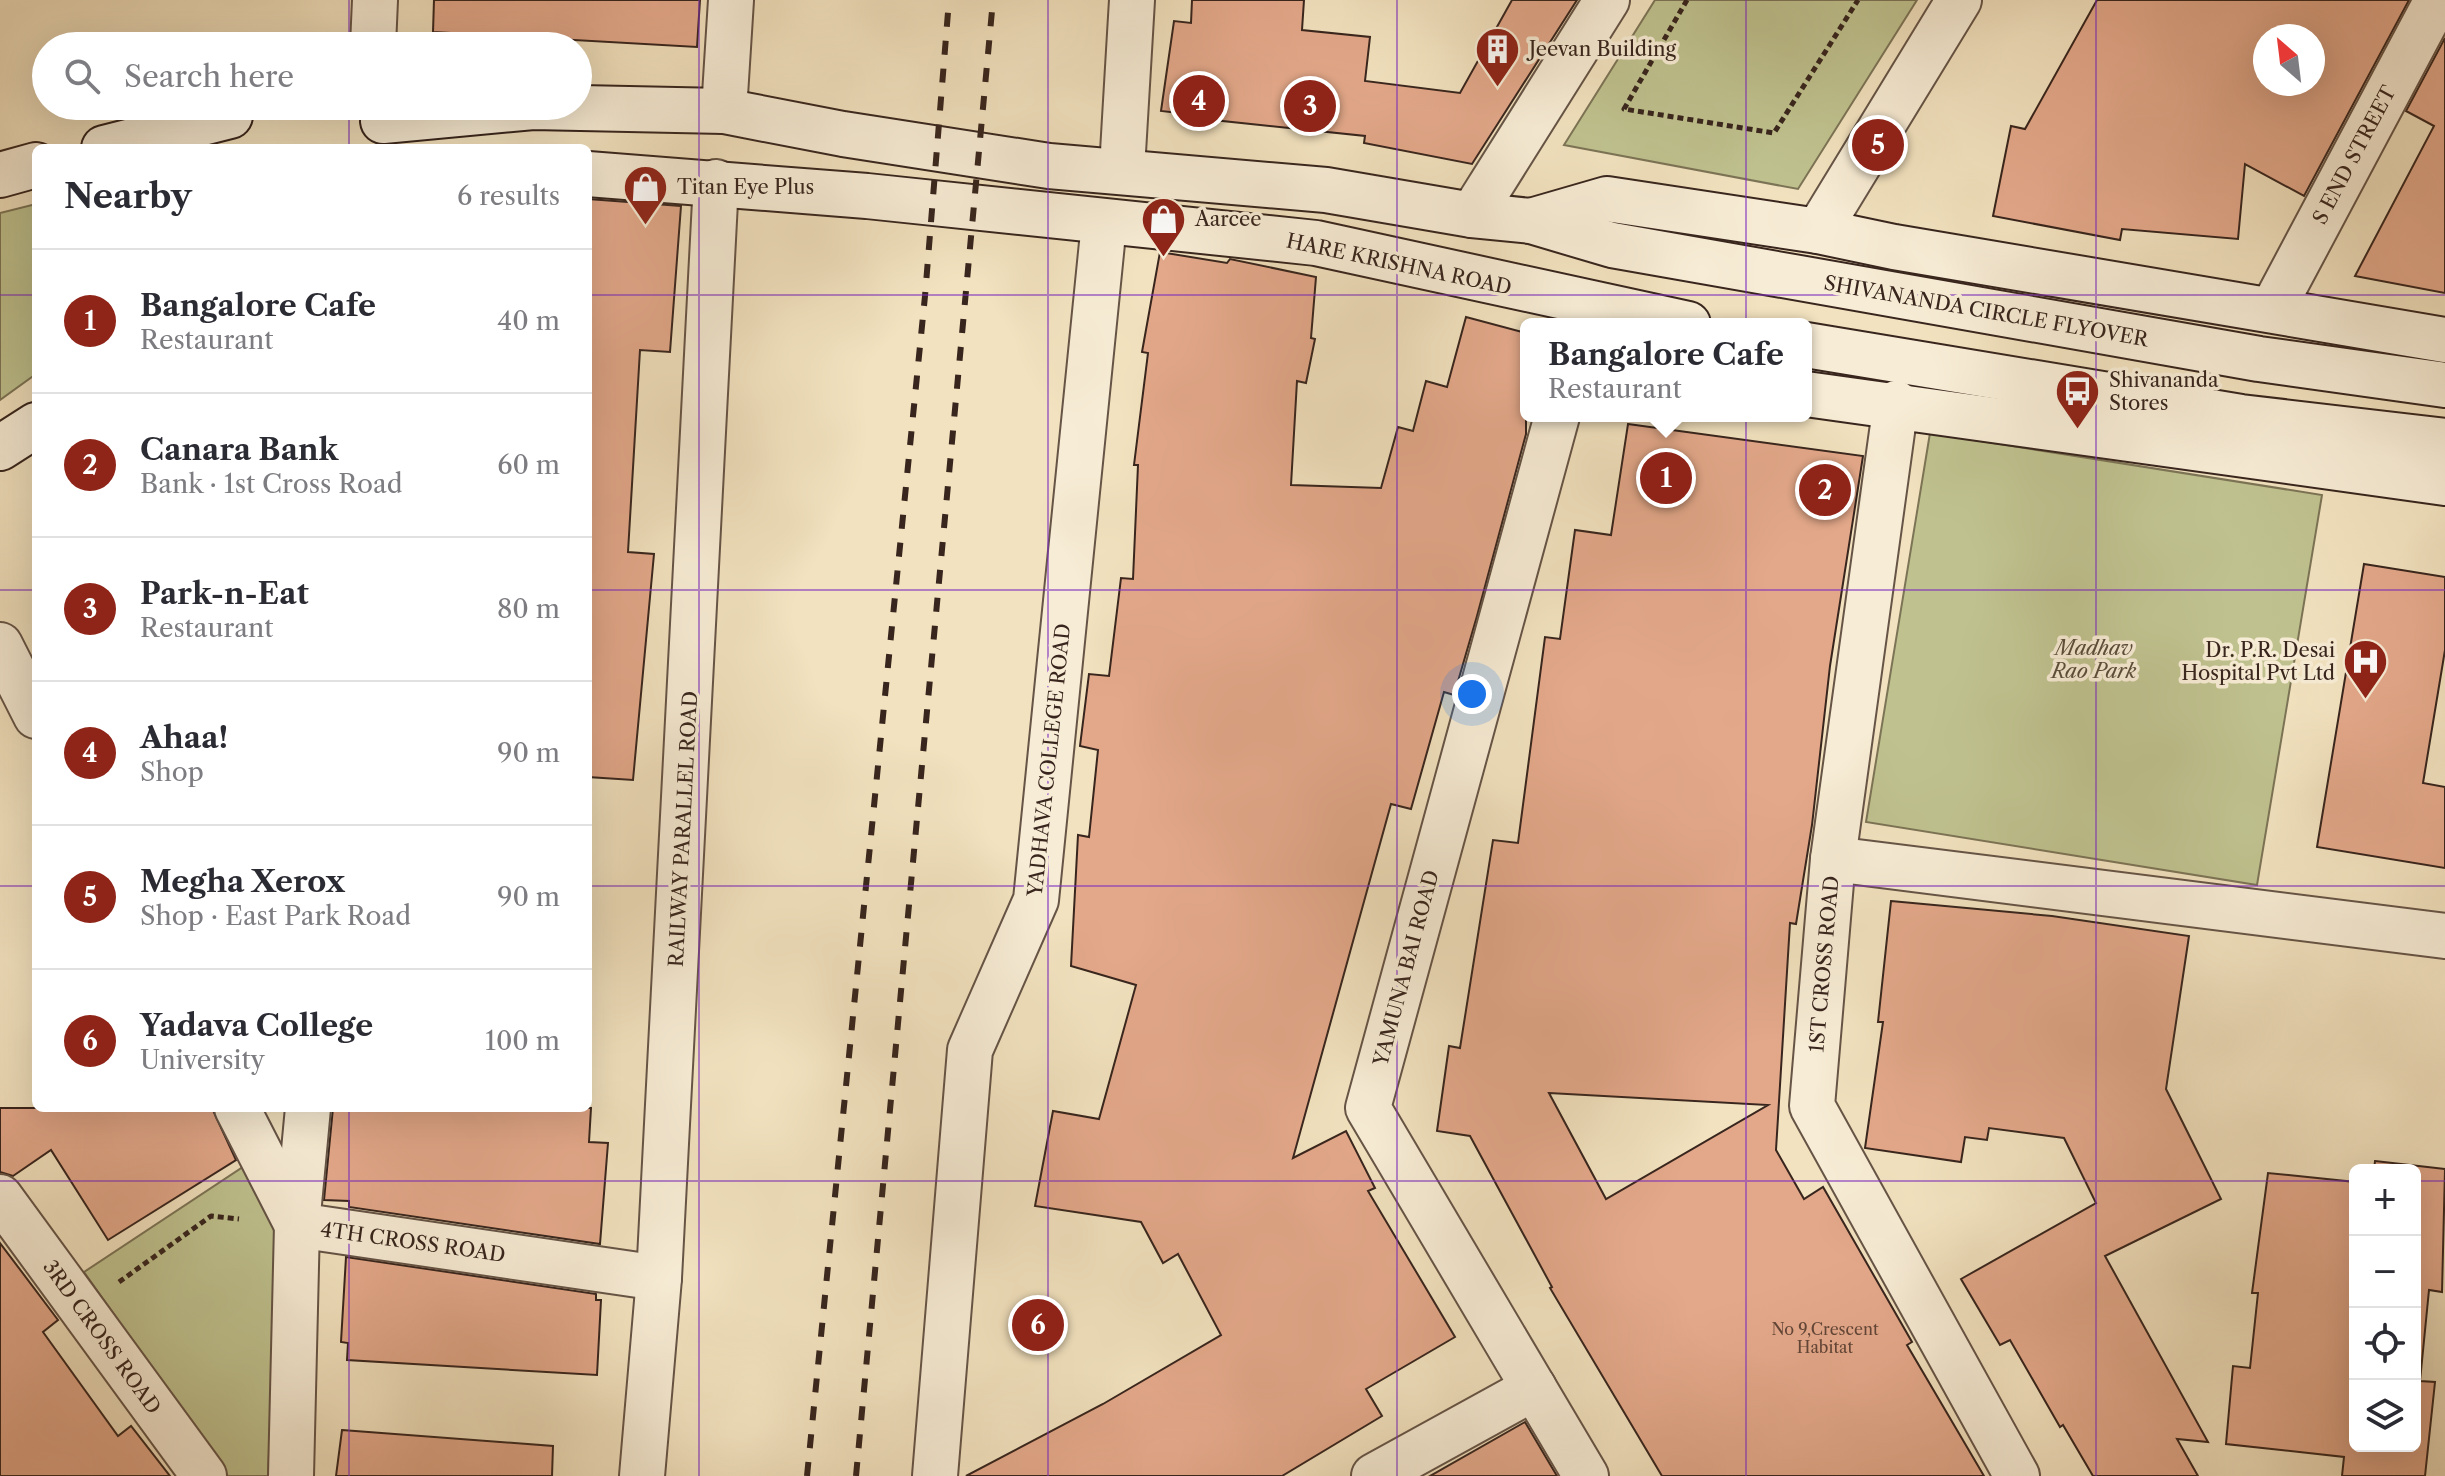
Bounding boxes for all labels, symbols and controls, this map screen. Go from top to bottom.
north arrow [2253,24,2325,96]
building icon: Jeevan Building [1474,25,1522,88]
search box [32,32,592,120]
place label: Jeevan Building [1526,37,1677,61]
icon: search [60,54,104,98]
text: Search here [124,58,294,95]
pin: 4 [1173,71,1225,131]
pin: 3 [1284,76,1336,136]
street label: S END STREET [2307,82,2401,228]
pin: 5 [1852,115,1904,175]
shop icon: Titan Eye Plus [622,163,670,226]
text: Nearby [64,175,192,217]
place label: Titan Eye Plus [677,175,814,199]
text: 6 results [457,180,560,212]
shop icon: Aarcee [1140,195,1188,258]
place label: Aarcee [1194,207,1261,231]
street label: HARE KRISHNA ROAD [1284,228,1514,300]
street label: SHIVANANDA CIRCLE FLYOVER [1822,271,2151,352]
text: Bangalore Cafe [140,287,376,324]
text: 1 [84,305,96,337]
text: 40 m [497,305,560,337]
popup [1520,318,1812,422]
text: Restaurant [140,324,274,356]
text: Bangalore Cafe [1548,336,1784,373]
bus stop icon: Shivananda Stores [2054,367,2102,430]
place label: Shivananda Stores [2109,368,2219,415]
text: Restaurant [1548,373,1682,405]
text: Canara Bank [140,431,338,468]
pin: 1 [1640,448,1692,508]
text: 2 [82,449,98,481]
text: 60 m [497,449,560,481]
pin: 2 [1799,460,1851,520]
text: Bank · 1st Cross Road [140,468,403,500]
text: Park-n-Eat [140,575,309,612]
text: 3 [83,593,97,625]
text: 80 m [497,593,560,625]
text: Restaurant [140,612,274,644]
street label: YADHAVA COLLEGE ROAD [1023,622,1075,899]
park label: Madhav Rao Park [2050,636,2137,683]
hospital icon: Dr. P.R. Desai Hospital Pvt Ltd [2342,637,2390,700]
place label: Dr. P.R. Desai Hospital Pvt Ltd [2181,638,2335,685]
your location [1452,674,1492,714]
street label: RAILWAY PARALLEL ROAD [664,690,702,968]
text: Ahaa! [140,719,228,756]
text: 4 [82,737,98,769]
text: 90 m [497,737,560,769]
text: Shop [140,756,204,788]
text: Megha Xerox [140,863,345,900]
street label: YAMUNA BAI ROAD [1368,868,1444,1069]
street label: 1ST CROSS ROAD [1804,875,1844,1053]
text: 5 [83,881,97,913]
text: 90 m [497,881,560,913]
text: Shop · East Park Road [140,900,411,932]
text: Yadava College [140,1007,373,1044]
text: 6 [82,1025,98,1057]
text: 100 m [485,1025,560,1057]
text: University [140,1044,265,1076]
map controls [2349,1164,2421,1452]
button: + [2349,1164,2421,1236]
street label: 4TH CROSS ROAD [319,1217,507,1267]
button: − [2349,1236,2421,1308]
street label: 3RD CROSS ROAD [38,1255,166,1419]
pin: 6 [1012,1295,1064,1355]
button: locate [2349,1308,2421,1380]
house number: No 9,Crescent Habitat [1771,1319,1879,1357]
button: layers [2349,1380,2421,1452]

